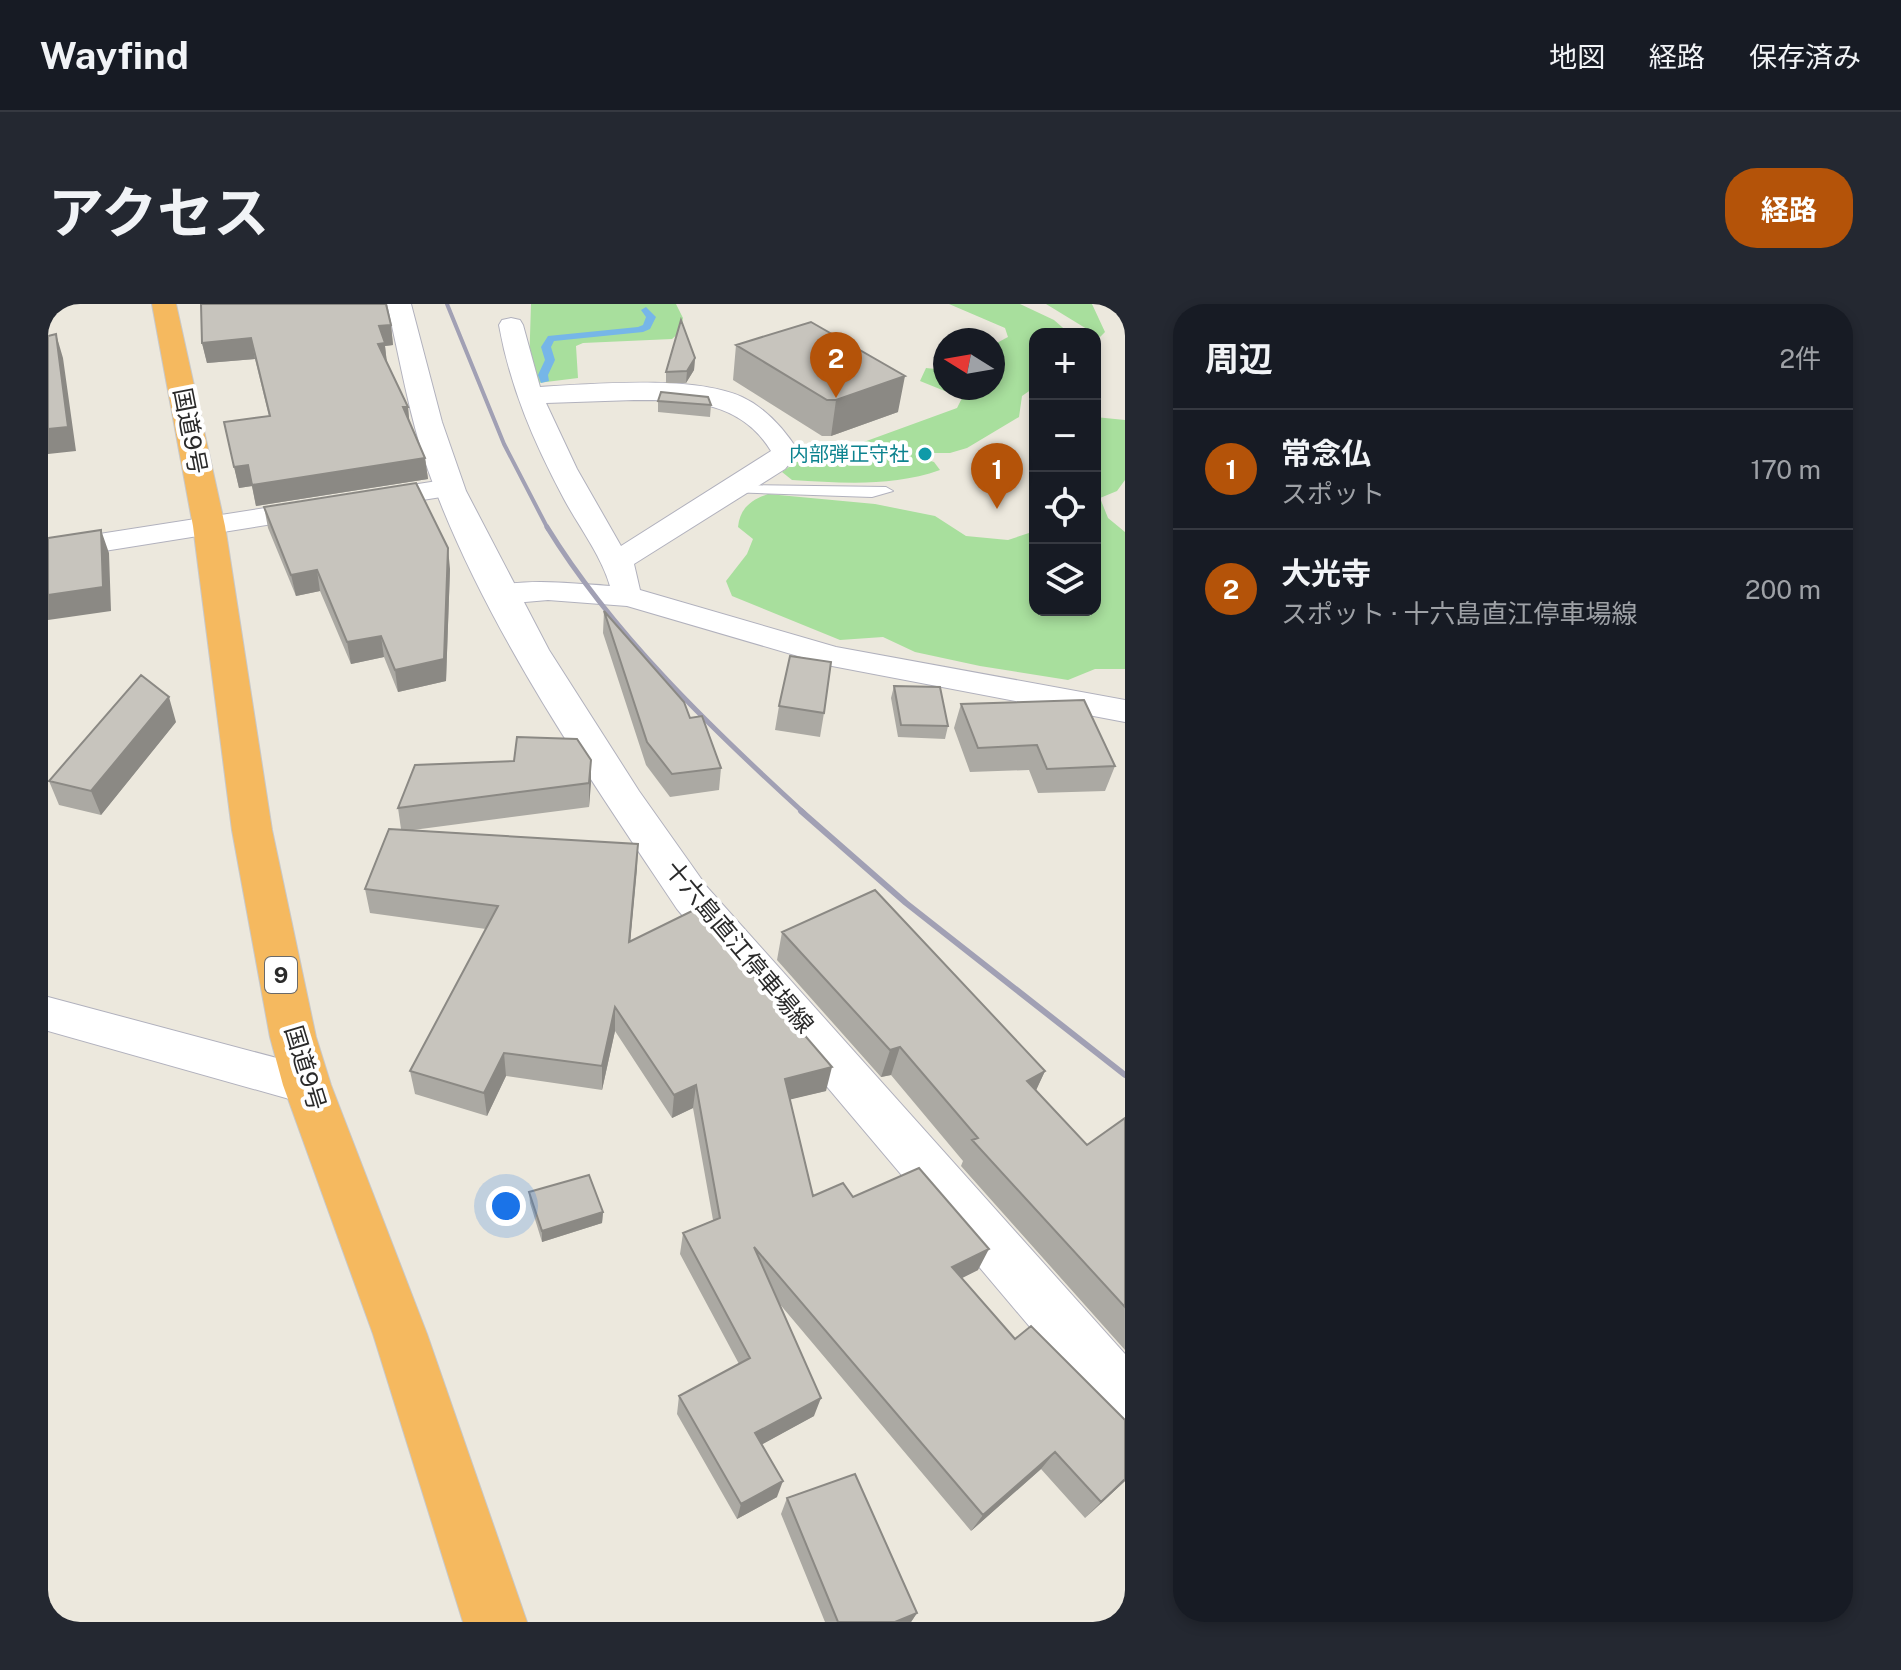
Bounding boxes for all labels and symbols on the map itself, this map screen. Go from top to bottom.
north arrow [933,328,1005,400]
pin: 2 [810,332,862,398]
street label: 国道9号 [169,385,213,476]
place label: 内部弾正守社 [789,442,909,466]
pin: 1 [971,443,1023,509]
marker: 内部弾正守社 [916,445,934,463]
street label: 十六島直江停車場線 [660,855,820,1038]
road number: 9 [265,957,297,993]
street label: 国道9号 [280,1022,332,1113]
your location [486,1186,526,1226]

